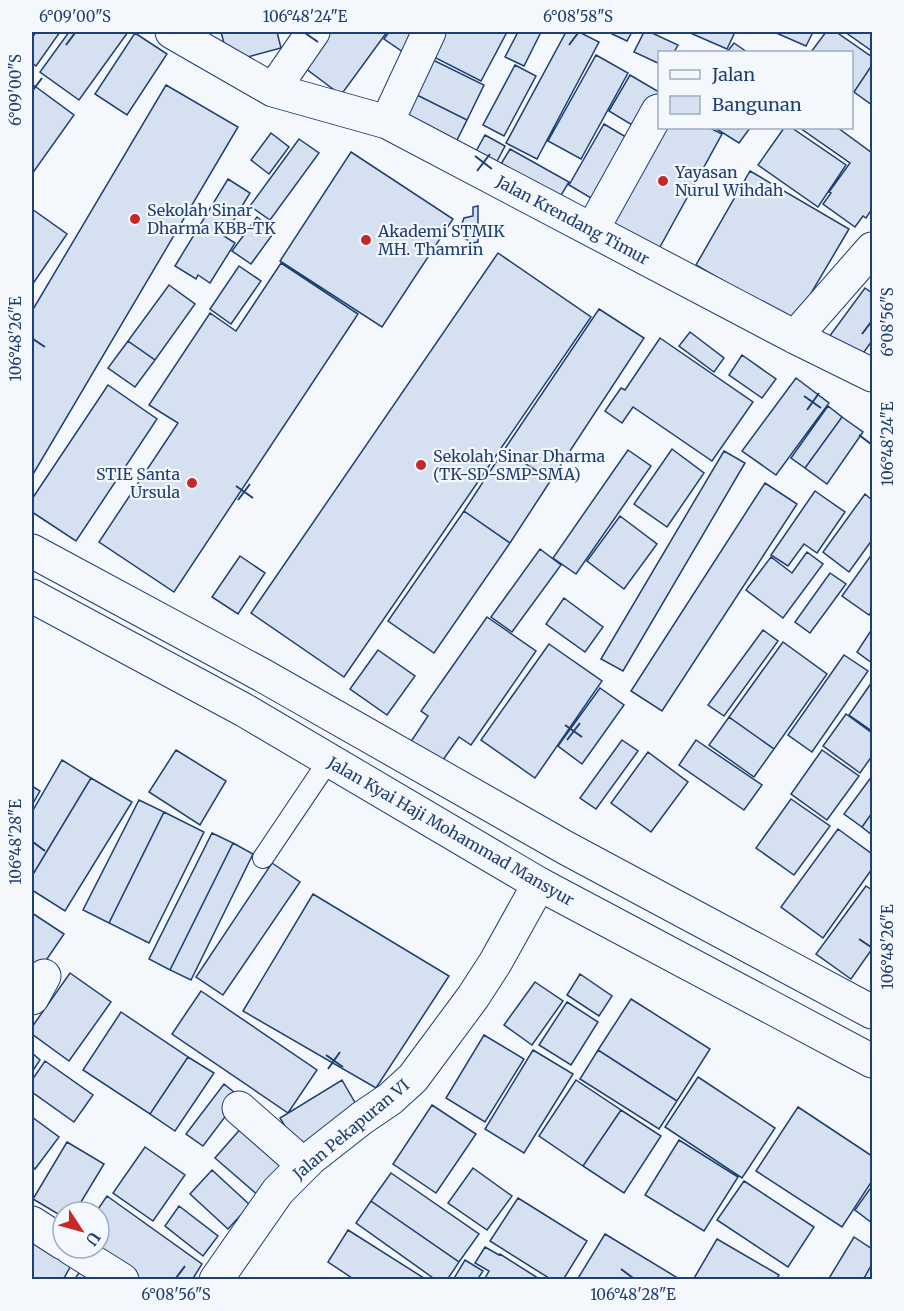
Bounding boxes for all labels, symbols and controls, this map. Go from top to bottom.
text: 6°09'00"S [39,7,111,26]
text: 106°48'24"E [263,7,348,26]
text: 6°08'58"S [543,7,613,26]
legend [658,51,853,129]
text: 6°09'00"S [6,54,25,126]
text: Jalan [711,63,755,86]
text: Bangunan [712,93,802,116]
place label: Yayasan Nurul Wihdah [674,162,784,200]
street label: Jalan Krendang Timur [492,171,653,269]
marker: Yayasan Nurul Wihdah [656,174,670,188]
place label: Sekolah Sinar Dharma KBB-TK [147,200,276,238]
marker: Sekolah Sinar Dharma KBB-TK [128,212,142,226]
place label: Akademi STMIK MH. Thamrin [377,221,505,259]
marker: Akademi STMIK MH. Thamrin [359,233,373,247]
text: 6°08'56"S [878,287,897,357]
text: 106°48'26"E [6,296,25,381]
text: 106°48'24"E [878,401,897,486]
place label: Sekolah Sinar Dharma (TK-SD-SMP-SMA) [433,446,606,484]
marker: Sekolah Sinar Dharma (TK-SD-SMP-SMA) [414,458,428,472]
place label: STIE Santa Ursula [96,464,180,502]
marker: STIE Santa Ursula [185,476,199,490]
street label: Jalan Kyai Haji Mohammad Mansyur [323,752,578,910]
text: 106°48'28"E [6,799,25,885]
text: 106°48'26"E [878,904,897,989]
street label: Jalan Pekapuran VI [288,1075,413,1184]
north arrow [51,1200,111,1260]
text: U [81,1228,105,1250]
text: 6°08'56"S [141,1285,211,1304]
text: 106°48'28"E [590,1285,676,1304]

